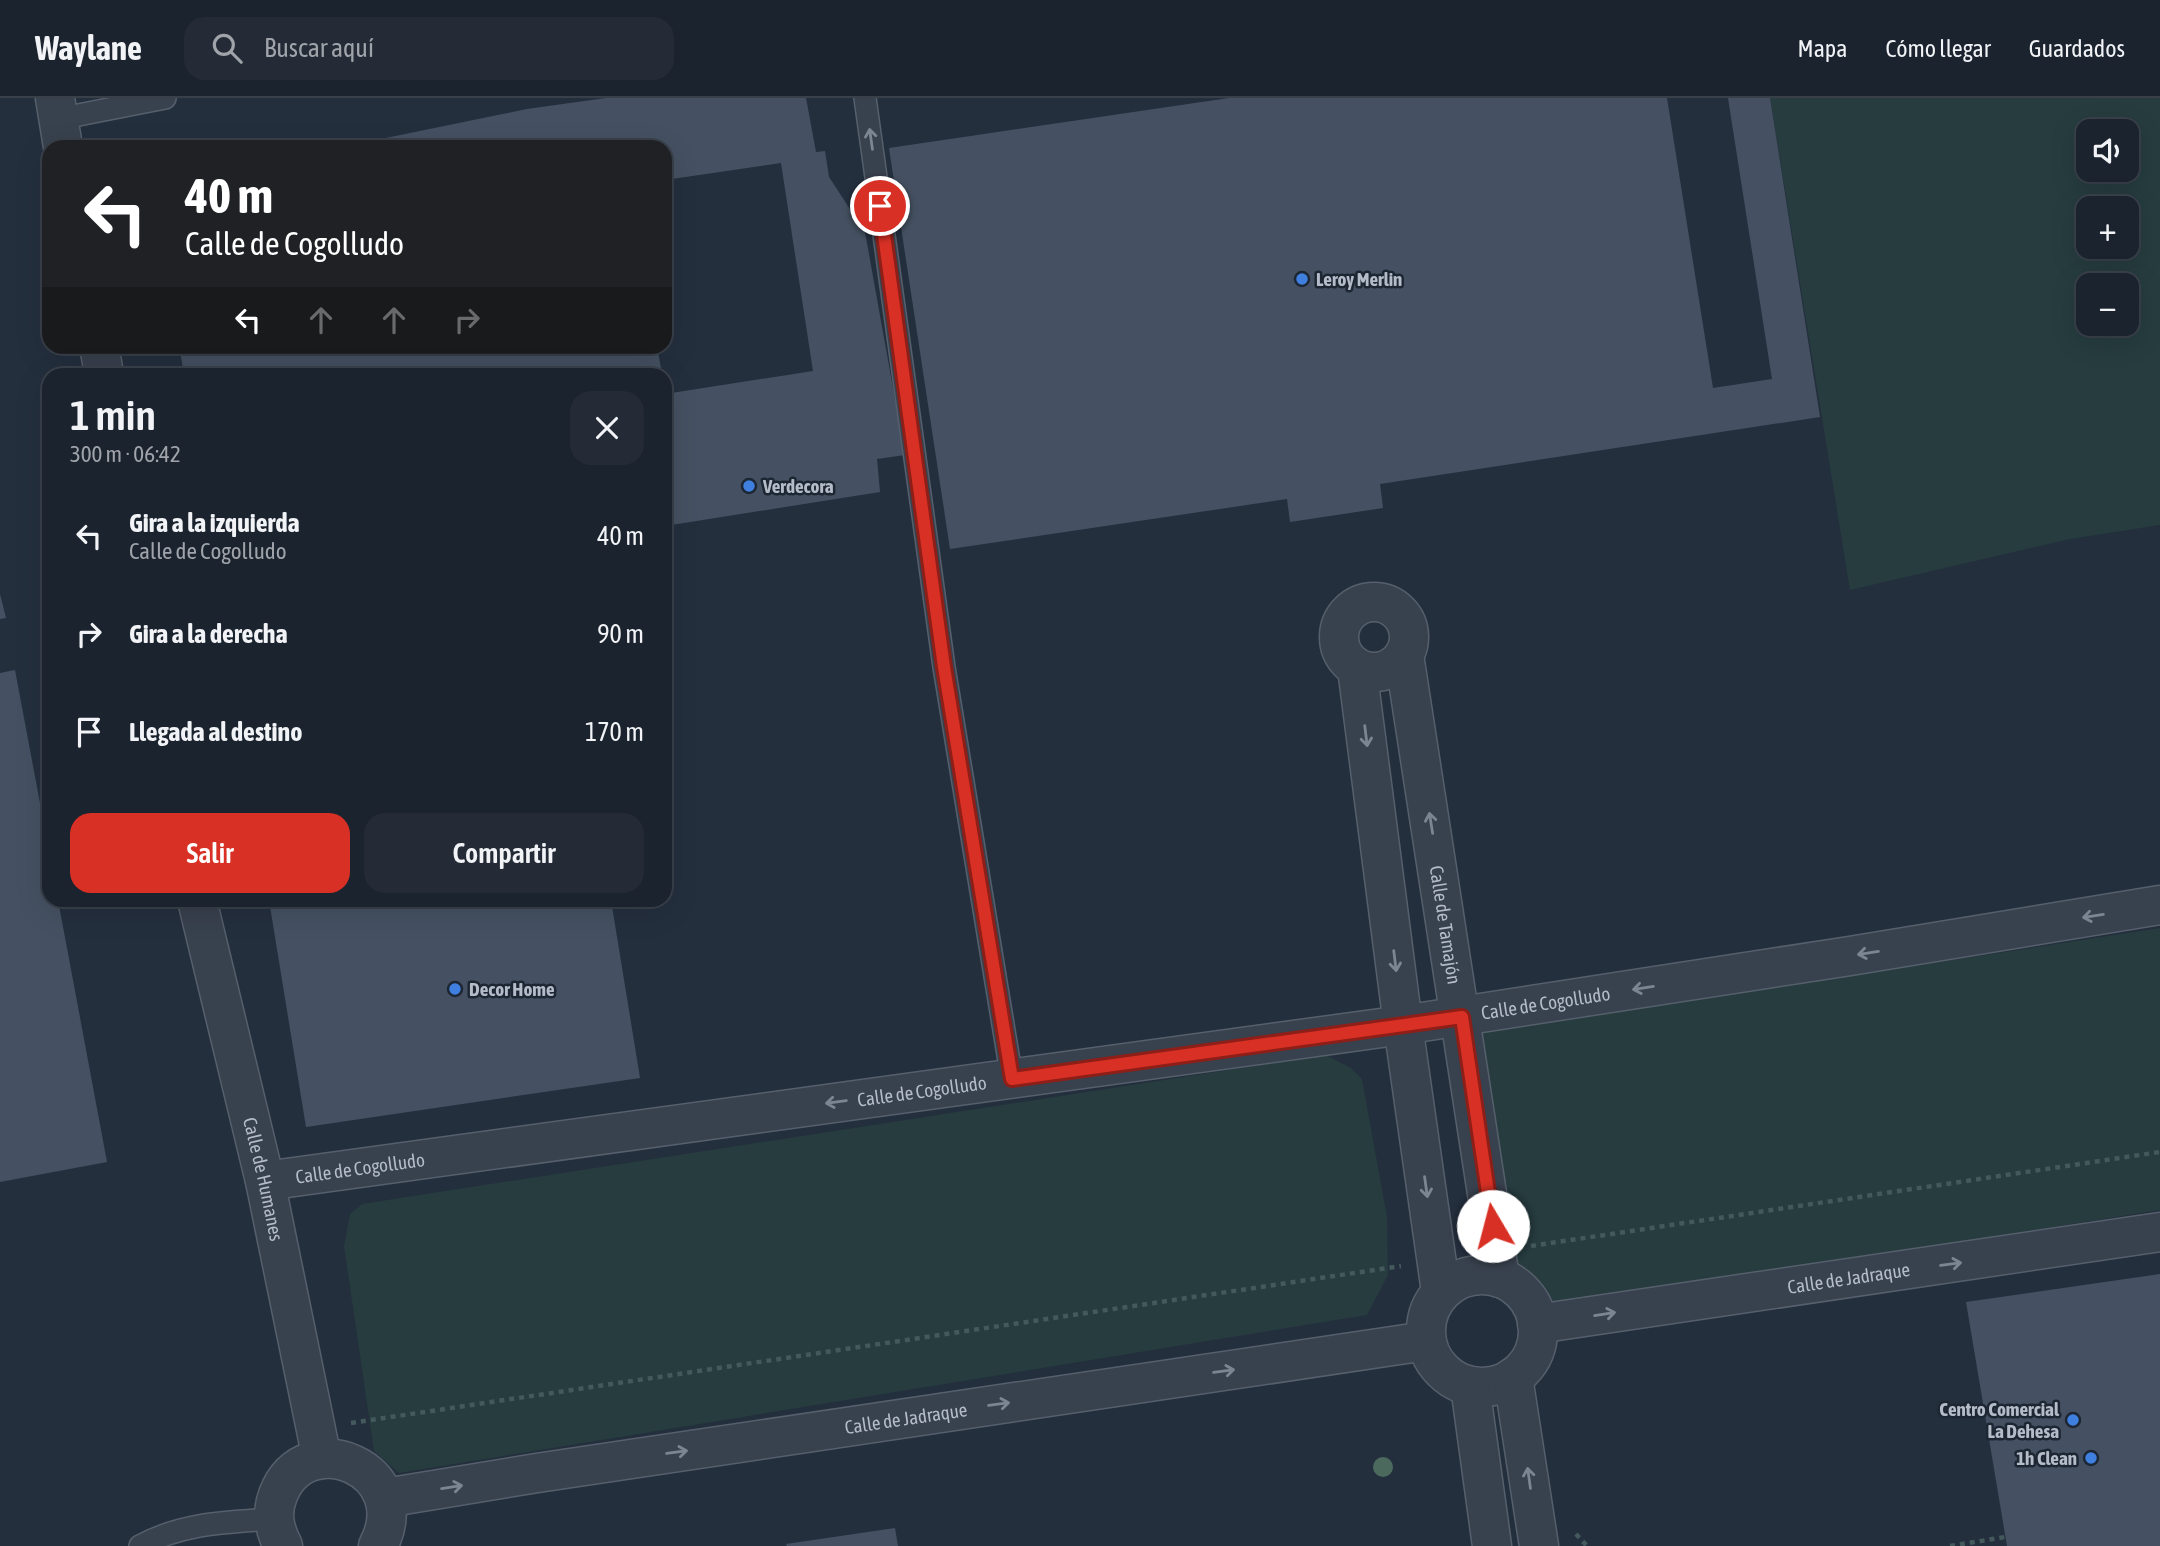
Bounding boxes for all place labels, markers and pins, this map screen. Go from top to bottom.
pin [850,176,910,236]
place label: Leroy Merlin [1316,268,1402,290]
marker: Leroy Merlin [1294,271,1310,287]
place label: Verdecora [762,475,834,497]
marker: Verdecora [741,478,757,494]
place label: Decor Home [469,978,555,1000]
marker: Decor Home [447,981,463,997]
place label: Centro Comercial La Dehesa [1939,1398,2060,1442]
marker: Centro Comercial La Dehesa [2065,1412,2081,1428]
place label: 1h Clean [2016,1447,2077,1469]
marker: 1h Clean [2083,1450,2099,1466]

